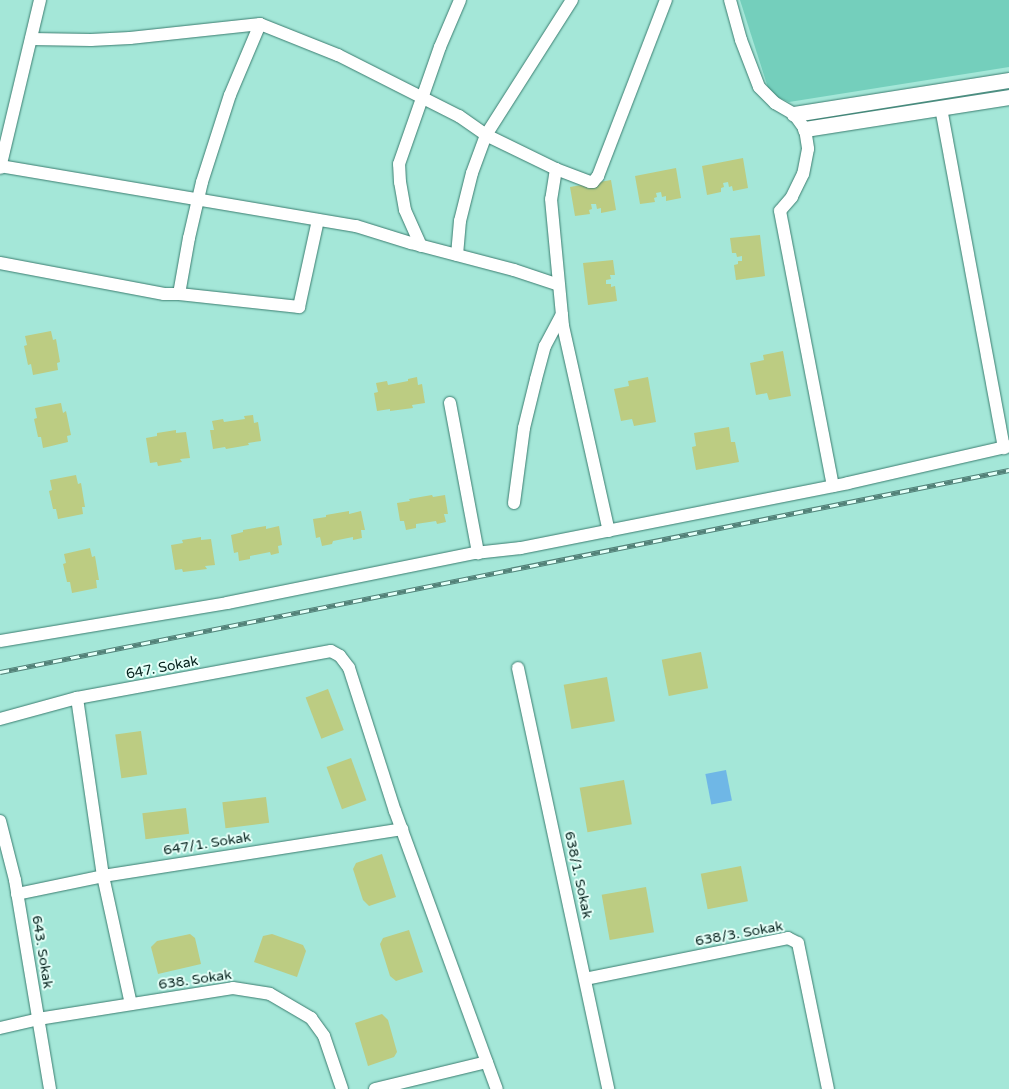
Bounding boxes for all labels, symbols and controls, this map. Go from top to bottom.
street label: 647. Sokak [125,653,199,683]
street label: 647/1. Sokak [162,829,252,859]
street label: 638/1. Sokak [561,830,595,920]
street label: 643. Sokak [28,914,56,990]
street label: 638/3. Sokak [694,918,784,950]
street label: 638. Sokak [157,967,233,993]

